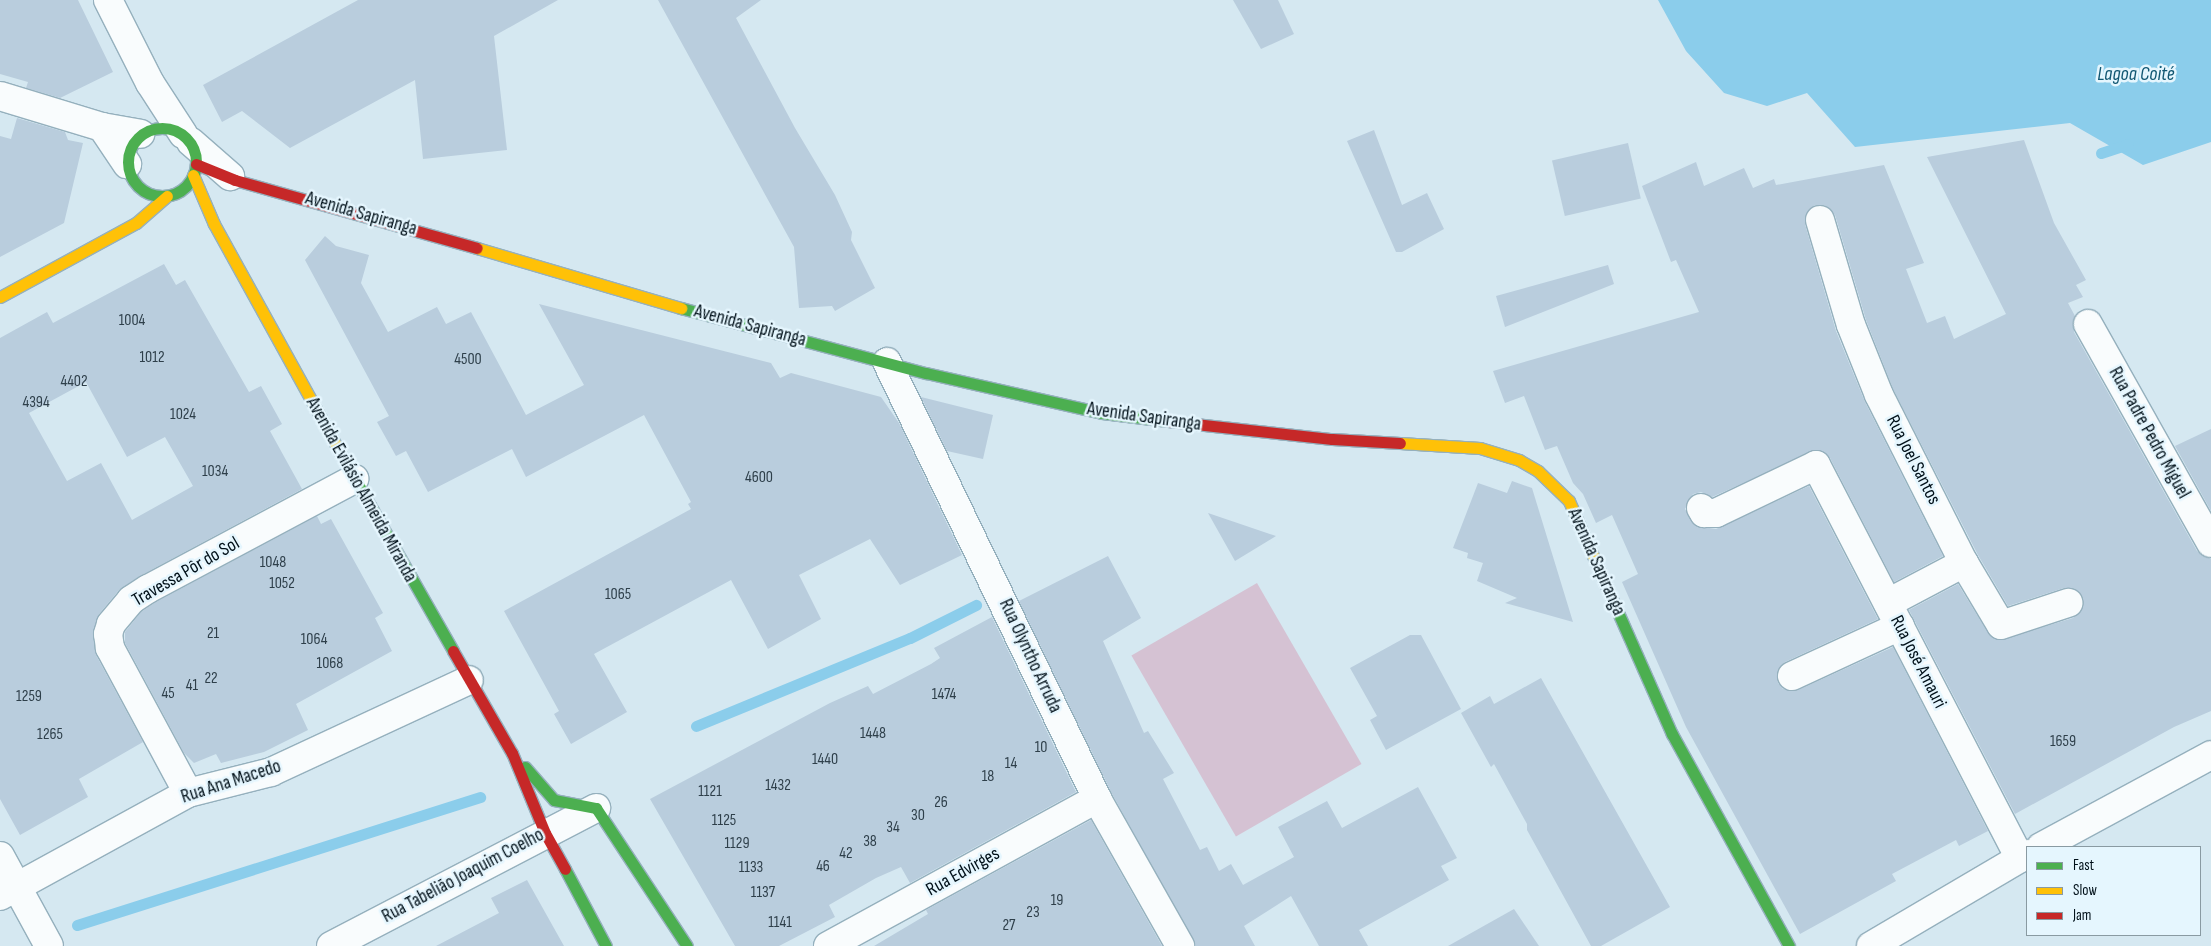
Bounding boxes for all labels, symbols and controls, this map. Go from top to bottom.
water label: Lagoa Coité [2097,62,2175,86]
street label: Avenida Sapiranga [303,187,419,241]
street label: Avenida Sapiranga [692,300,808,352]
house number: 1004 [119,311,145,331]
house number: 1012 [139,348,165,368]
house number: 4500 [454,350,482,370]
street label: Rua Padre Pedro Miguel [2103,363,2195,503]
house number: 4402 [60,372,88,392]
house number: 4394 [22,393,50,413]
street label: Avenida Evilásio Almeida Miranda [301,394,421,586]
street label: Avenida Sapiranga [1086,398,1202,436]
house number: 1024 [170,405,196,425]
street label: Rua Joel Santos [1881,412,1945,508]
house number: 1034 [202,462,228,482]
house number: 4600 [745,468,773,488]
street label: Avenida Sapiranga [1562,505,1630,619]
street label: Travessa Pôr do Sol [128,532,244,612]
house number: 1048 [260,553,286,573]
house number: 1052 [269,574,295,594]
house number: 1065 [605,585,631,605]
street label: Rua Olyntho Arruda [994,595,1066,717]
street label: Rua José Amauri [1885,612,1951,712]
house number: 21 [207,624,219,644]
house number: 1064 [301,630,327,650]
house number: 1068 [317,654,343,674]
house number: 22 [204,669,218,689]
house number: 41 [186,676,198,696]
house number: 45 [161,684,175,704]
house number: 1474 [932,685,956,705]
house number: 1259 [16,687,42,707]
house number: 1448 [860,724,886,744]
house number: 1265 [37,725,63,745]
house number: 1659 [2050,732,2076,752]
house number: 10 [1035,738,1047,758]
house number: 1440 [812,750,838,770]
house number: 14 [1005,754,1017,774]
street label: Rua Ana Macedo [178,755,284,809]
house number: 18 [982,767,994,787]
house number: 1432 [765,776,791,796]
house number: 1121 [698,782,722,802]
house number: 26 [934,793,948,813]
house number: 30 [911,806,925,826]
house number: 1125 [712,811,736,831]
house number: 34 [886,818,900,838]
street label: Rua Tabelião Joaquim Coelho [378,824,548,928]
house number: 38 [863,832,877,852]
house number: 1129 [724,834,750,854]
street label: Rua Edvirges [922,843,1004,901]
house number: 42 [839,844,853,864]
legend [2026,846,2201,936]
text: Fast [2073,856,2094,875]
house number: 46 [816,857,830,877]
house number: 1133 [739,858,763,878]
text: Slow [2073,881,2097,900]
house number: 1137 [751,883,775,903]
house number: 19 [1051,891,1063,911]
house number: 23 [1026,903,1040,923]
text: Jam [2073,906,2091,925]
house number: 1141 [768,913,792,933]
house number: 27 [1002,916,1016,936]

